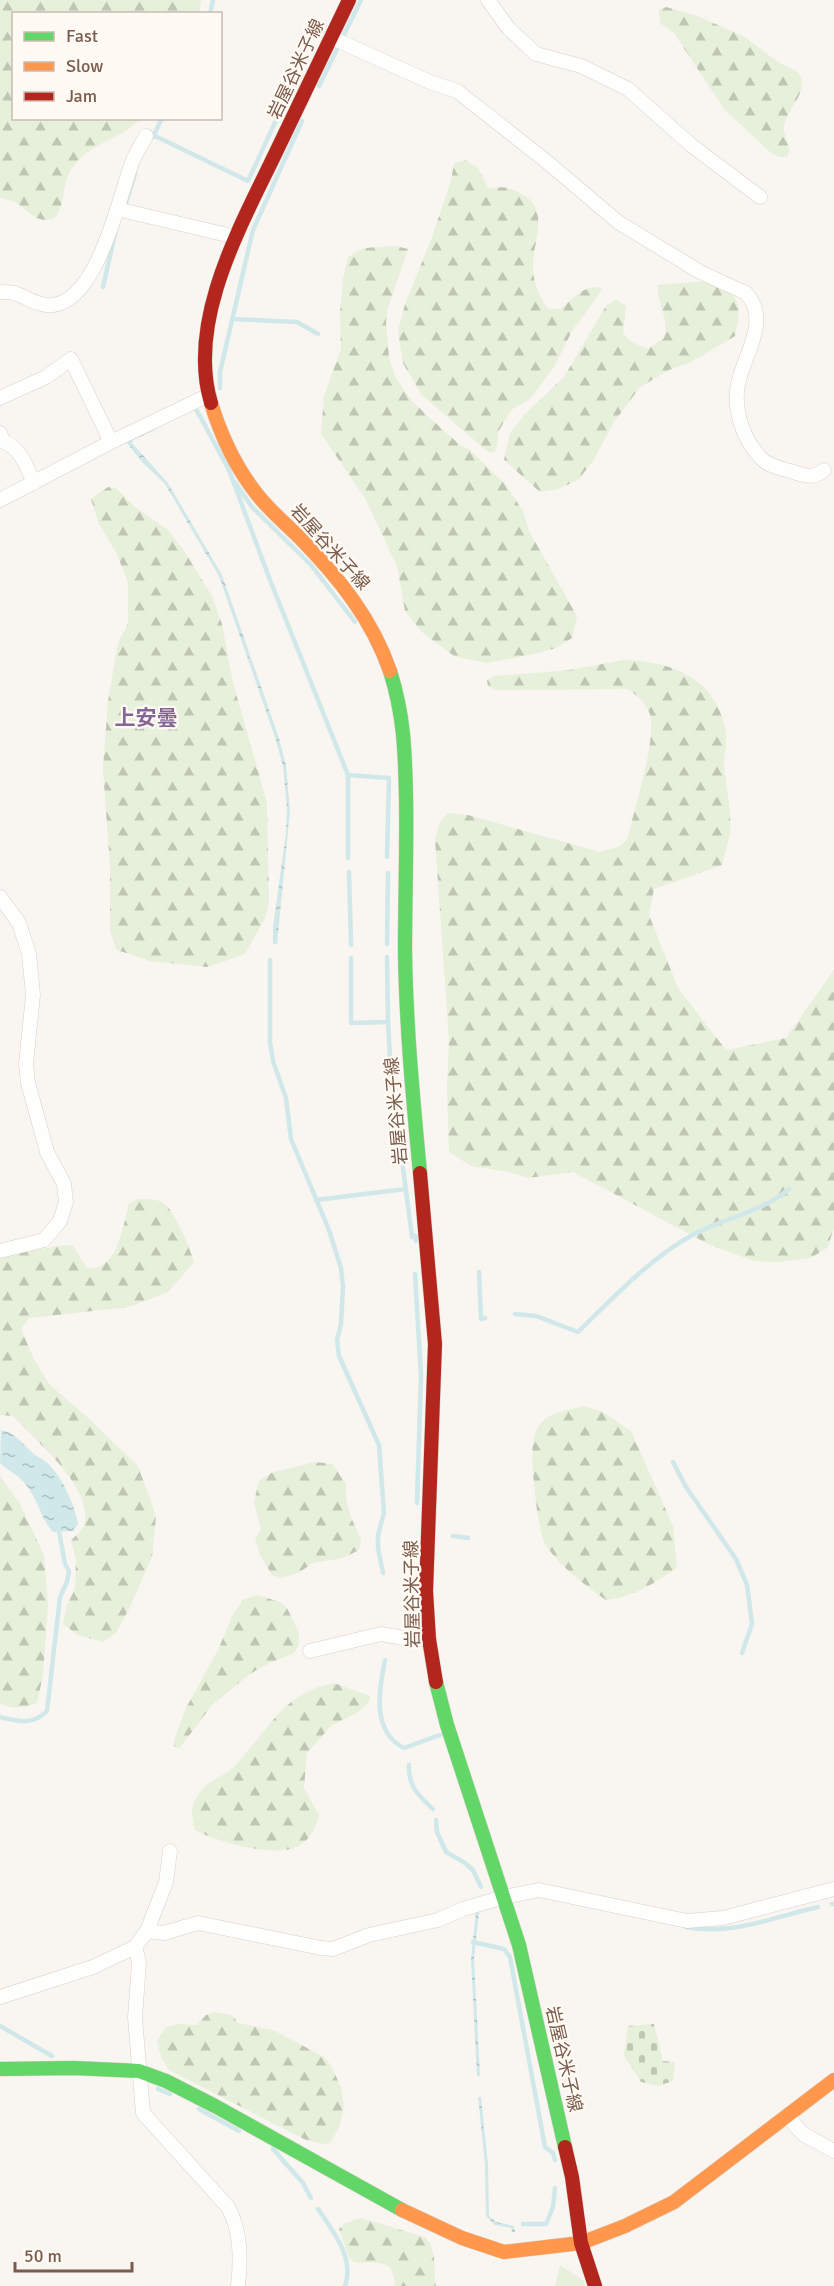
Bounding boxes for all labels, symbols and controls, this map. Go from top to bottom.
legend [12,12,222,120]
street label: 岩屋谷米子線 [263,15,329,123]
text: Fast [66,25,98,47]
text: Slow [66,55,103,77]
text: Jam [66,85,97,107]
street label: 岩屋谷米子線 [286,500,374,594]
district label: 上安曇 [115,705,178,731]
street label: 岩屋谷米子線 [380,1056,412,1166]
street label: 岩屋谷米子線 [400,1540,424,1648]
street label: 岩屋谷米子線 [541,2004,587,2114]
scale bar [15,2235,132,2273]
text: 50 m [24,2245,62,2267]

